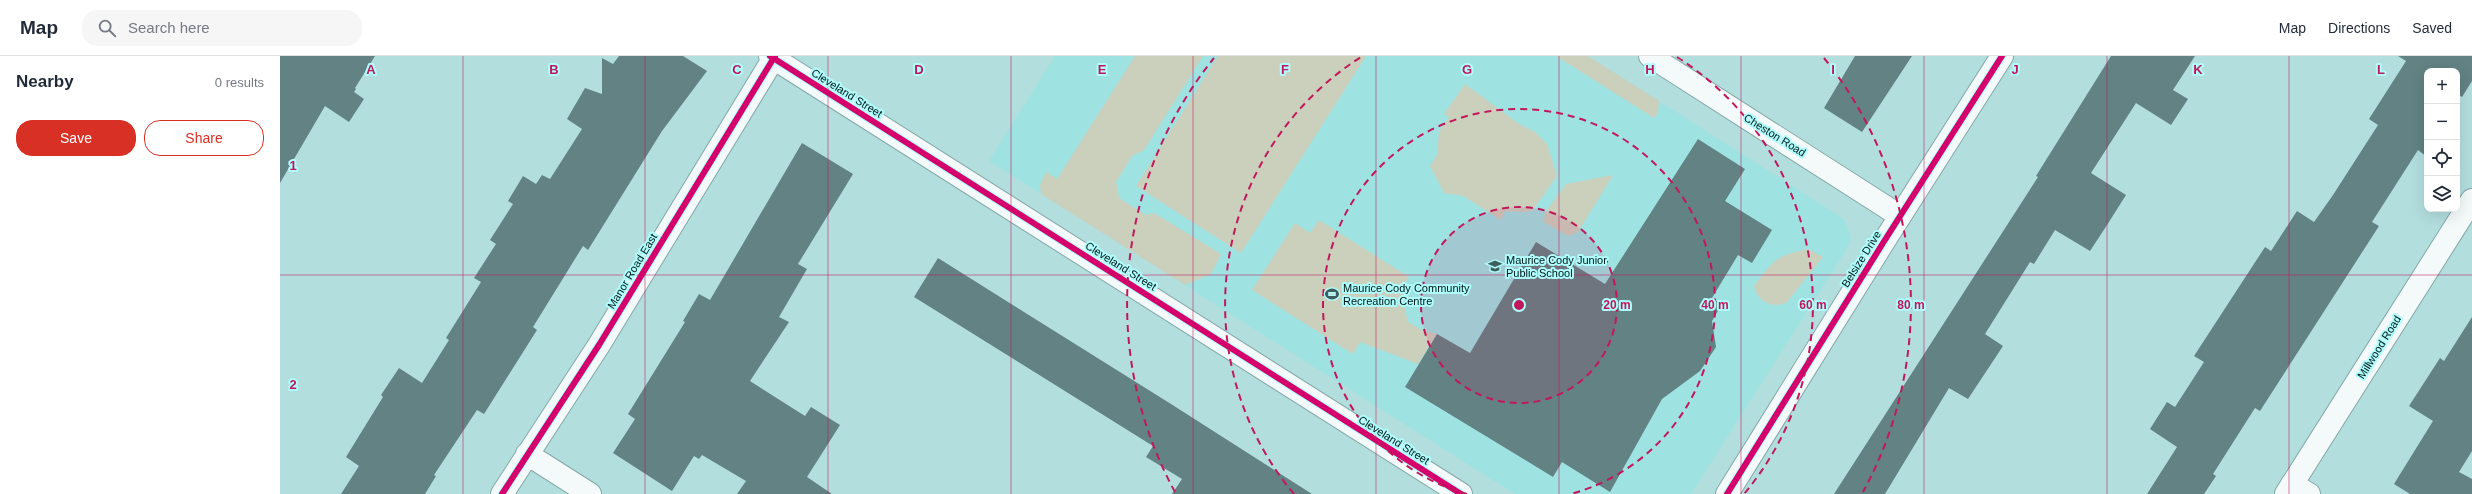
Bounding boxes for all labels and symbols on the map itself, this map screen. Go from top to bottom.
text: A [366,62,376,77]
text: B [549,62,559,77]
text: C [732,62,742,77]
text: D [914,62,924,77]
text: E [1098,62,1107,77]
text: F [1281,62,1289,77]
text: G [1462,62,1472,77]
text: H [1645,62,1655,77]
text: I [1831,62,1835,77]
text: J [2011,62,2019,77]
text: K [2193,62,2203,77]
text: L [2377,62,2385,77]
street label: Cleveland Street [809,66,885,120]
street label: Cheston Road [1742,111,1808,159]
text: 1 [289,158,297,173]
street label: Belsize Drive [1839,229,1883,289]
street label: Manor Road East [605,231,659,311]
street label: Cleveland Street [1083,239,1159,293]
place label: Maurice Cody Junior Public School [1506,254,1607,279]
school or university icon: Maurice Cody Junior Public School [1487,258,1503,274]
place label: Maurice Cody Community Recreation Centre [1343,282,1470,307]
sports icon: Maurice Cody Community Recreation Centre [1324,286,1340,302]
centre of rings [1512,298,1526,312]
text: 20 m [1603,298,1631,312]
text: 40 m [1701,298,1729,312]
text: 60 m [1799,298,1827,312]
text: 80 m [1897,298,1925,312]
street label: Millwood Road [2355,313,2403,381]
text: 2 [289,377,297,392]
street label: Cleveland Street [1356,413,1432,467]

